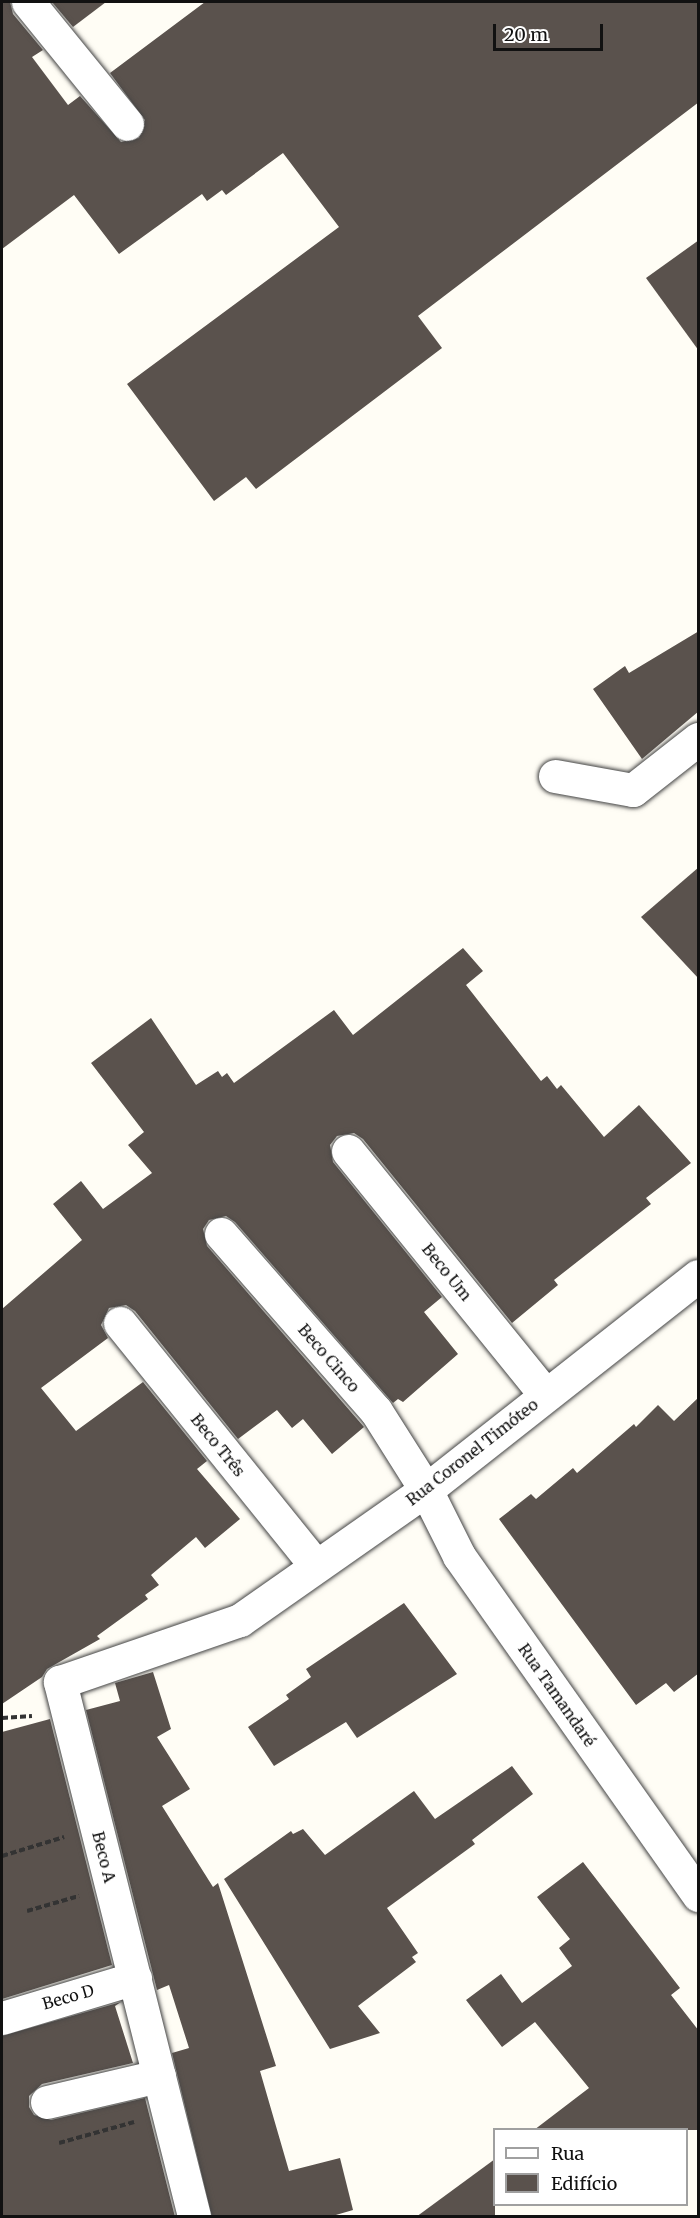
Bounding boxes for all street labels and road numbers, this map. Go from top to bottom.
street label: Beco Um [418,1239,476,1305]
street label: Beco Cinco [294,1320,364,1396]
street label: Rua Coronel Timóteo [402,1395,542,1509]
street label: Beco Três [187,1410,249,1480]
street label: Rua Tamandaré [514,1640,600,1750]
street label: Beco A [88,1829,120,1885]
street label: Beco D [40,1980,96,2014]

